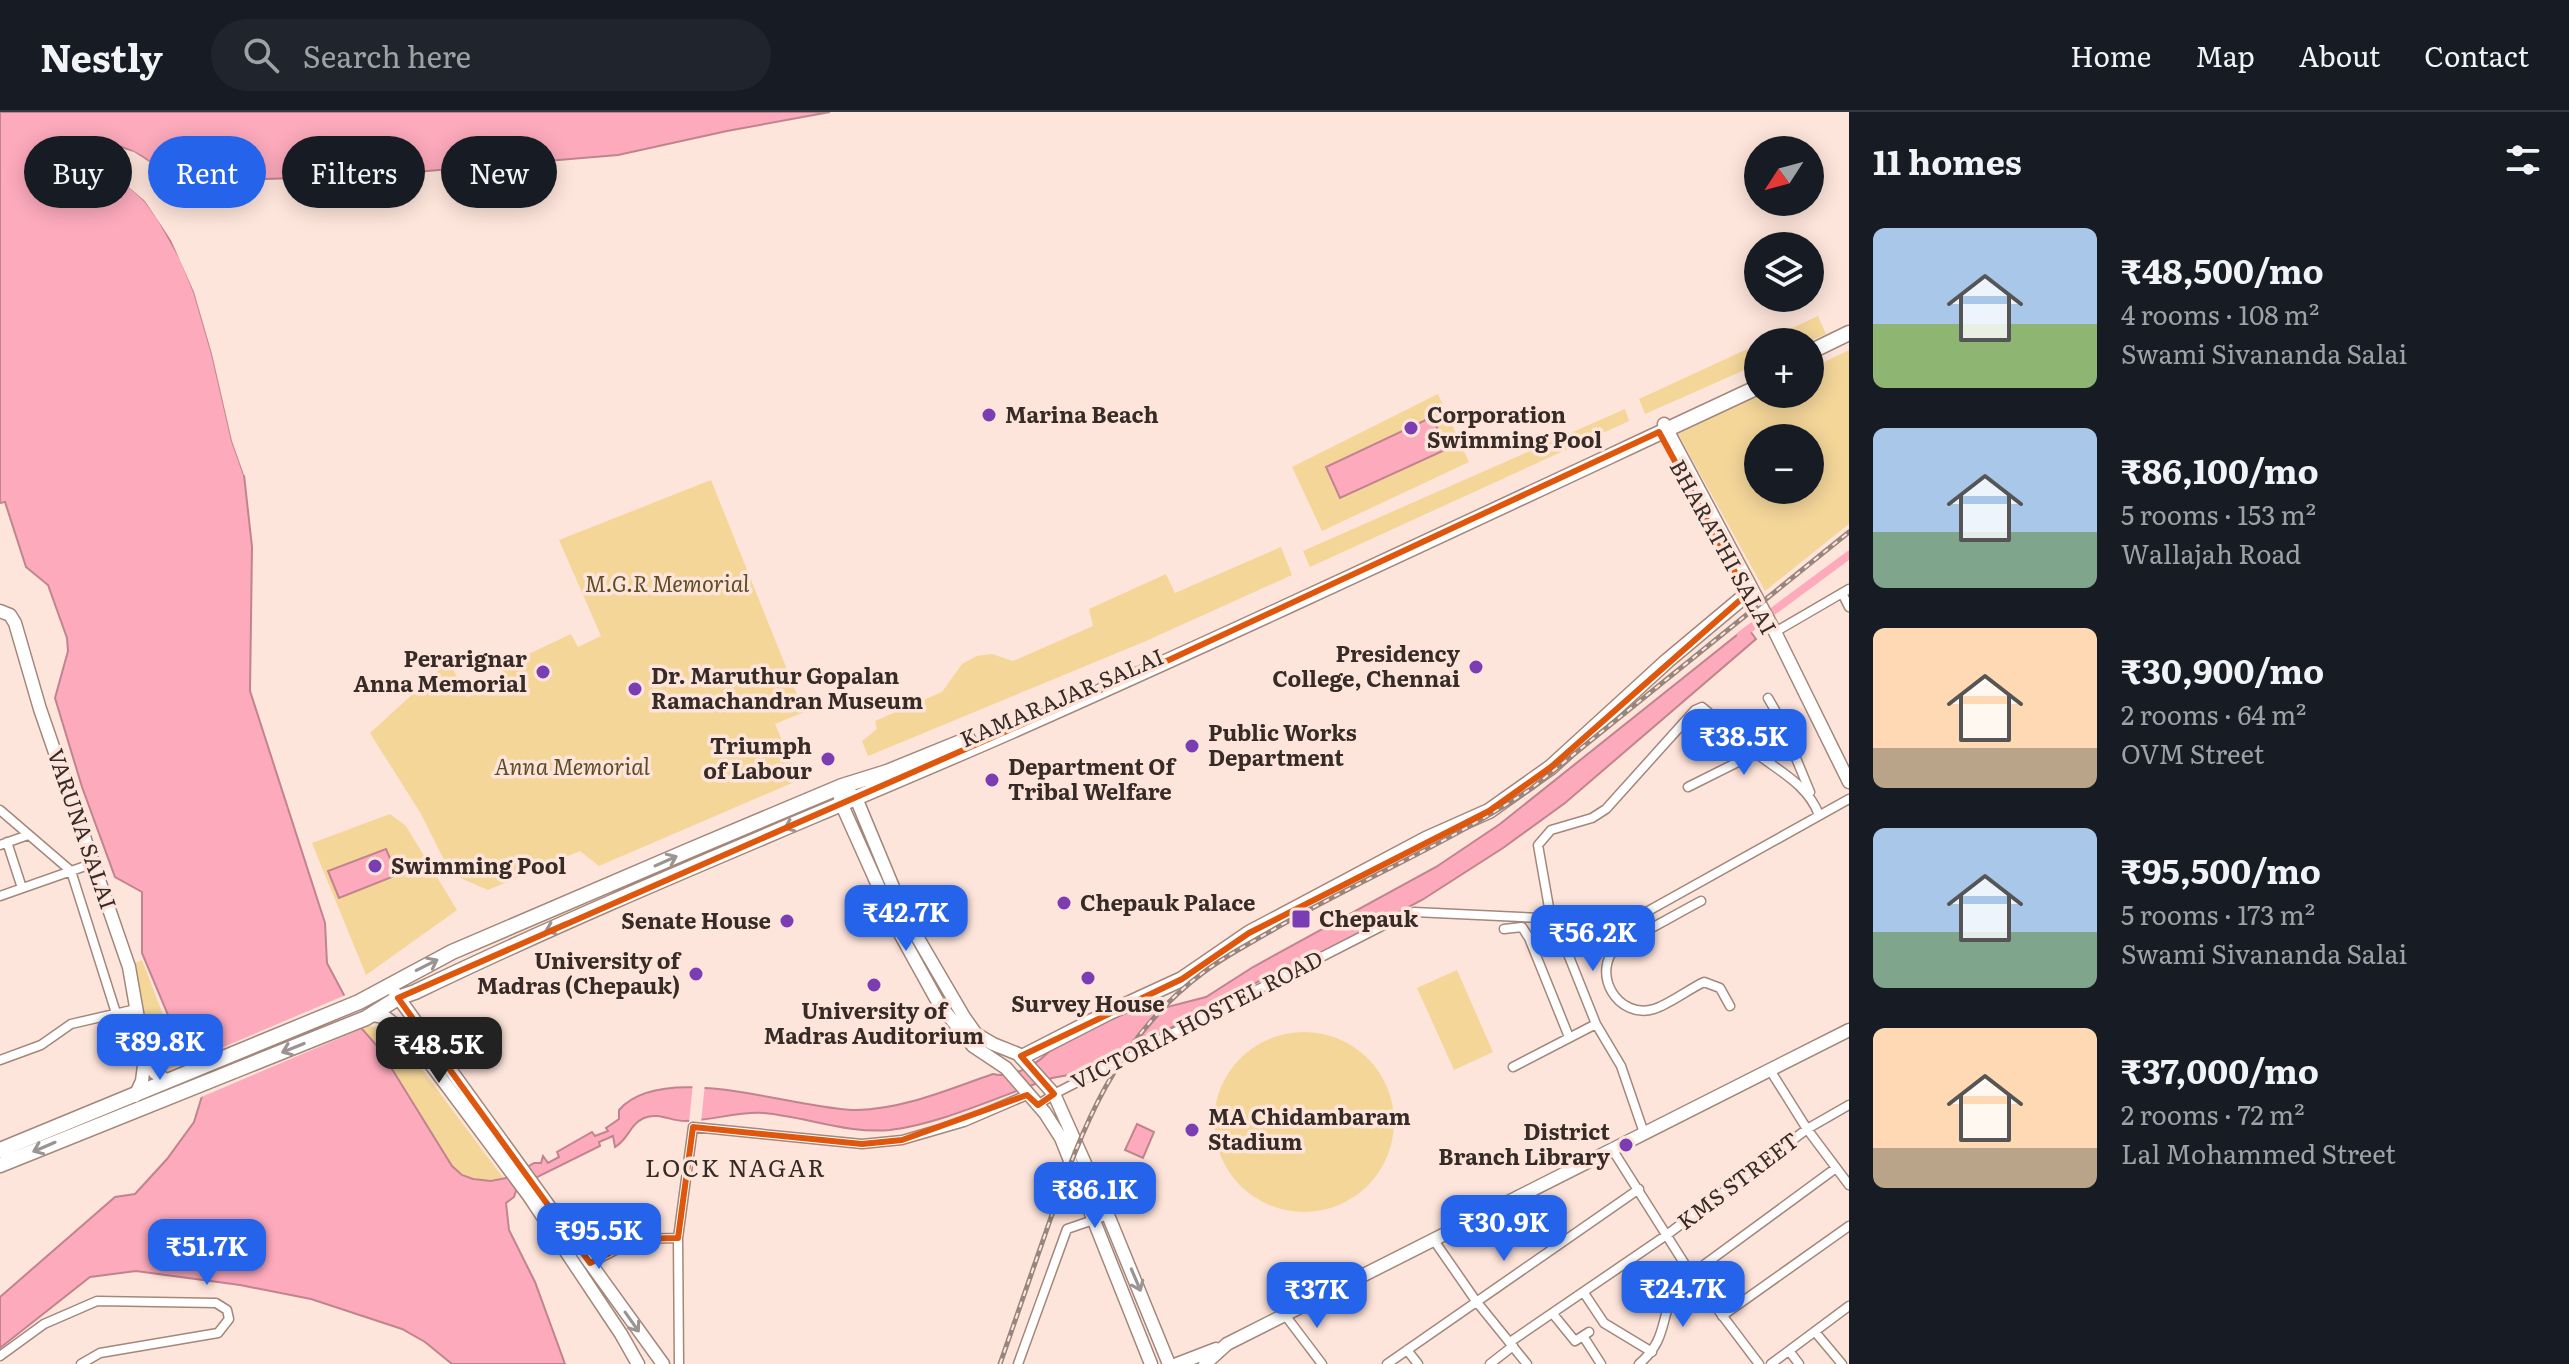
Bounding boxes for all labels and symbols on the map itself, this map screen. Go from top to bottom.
north arrow [1744,136,1824,216]
place label: Marina Beach [1005,397,1159,430]
place label: Corporation Swimming Pool [1427,397,1602,455]
marker: Marina Beach [980,406,998,424]
marker: Corporation Swimming Pool [1402,419,1420,437]
street label: BHARATHI SALAI [1663,453,1786,640]
park label: M.G.R Memorial [585,566,750,599]
place label: Presidency College, Chennai [1272,636,1461,694]
street label: KAMARAJAR SALAI [954,639,1168,754]
place label: Perarignar Anna Memorial [353,641,527,699]
place label: Dr. Maruthur Gopalan Ramachandran Museum [651,658,923,716]
marker: Presidency College, Chennai [1467,658,1485,676]
marker: Perarignar Anna Memorial [534,663,552,681]
marker: Dr. Maruthur Gopalan Ramachandran Museum [626,680,644,698]
pin: ₹38.5K [1679,709,1809,777]
place label: Public Works Department [1208,715,1357,773]
place label: Triumph of Labour [703,728,812,786]
marker: Public Works Department [1183,737,1201,755]
street label: VARUNA SALAI [40,744,126,913]
park label: Anna Memorial [494,749,650,782]
place label: Department Of Tribal Welfare [1008,749,1177,807]
marker: Triumph of Labour [819,750,837,768]
marker: Department Of Tribal Welfare [983,771,1001,789]
one-way arrow [783,818,808,833]
place label: Swimming Pool [391,848,566,881]
one-way arrow [653,853,677,868]
marker: Swimming Pool [366,857,384,875]
pin: ₹42.7K [841,885,971,953]
place label: Chepauk Palace [1080,885,1256,918]
marker: Chepauk Palace [1055,894,1073,912]
place label: Chepauk [1319,901,1418,934]
place label: Senate House [621,903,771,936]
pin: ₹56.2K [1528,905,1658,973]
marker: Chepauk [1290,908,1312,930]
marker: Senate House [778,912,796,930]
one-way arrow [544,920,569,935]
street label: VICTORIA HOSTEL ROAD [1065,941,1328,1097]
place label: University of Madras (Chepauk) [477,943,683,1001]
one-way arrow [415,956,439,972]
marker: University of Madras (Chepauk) [687,965,705,983]
marker: Survey House [1079,969,1097,987]
marker: University of Madras Auditorium [865,976,883,994]
place label: Survey House [1011,986,1165,1019]
place label: University of Madras Auditorium [764,993,984,1051]
pin: ₹89.8K [95,1014,225,1082]
pin: ₹48.5K [374,1017,504,1085]
one-way arrow [281,1041,306,1056]
place label: MA Chidambaram Stadium [1208,1099,1411,1157]
place label: District Branch Library [1438,1114,1611,1172]
marker: MA Chidambaram Stadium [1183,1121,1201,1139]
street label: KMS STREET [1669,1123,1805,1237]
marker: District Branch Library [1617,1136,1635,1154]
one-way arrow [32,1140,57,1155]
district label: LOCK NAGAR [645,1149,827,1184]
pin: ₹86.1K [1030,1162,1160,1230]
pin: ₹30.9K [1439,1195,1569,1263]
pin: ₹95.5K [534,1203,664,1271]
pin: ₹51.7K [142,1219,272,1287]
pin: ₹24.7K [1618,1261,1748,1329]
pin: ₹37K [1270,1262,1364,1330]
one-way arrow [1129,1267,1144,1292]
one-way arrow [624,1311,640,1333]

